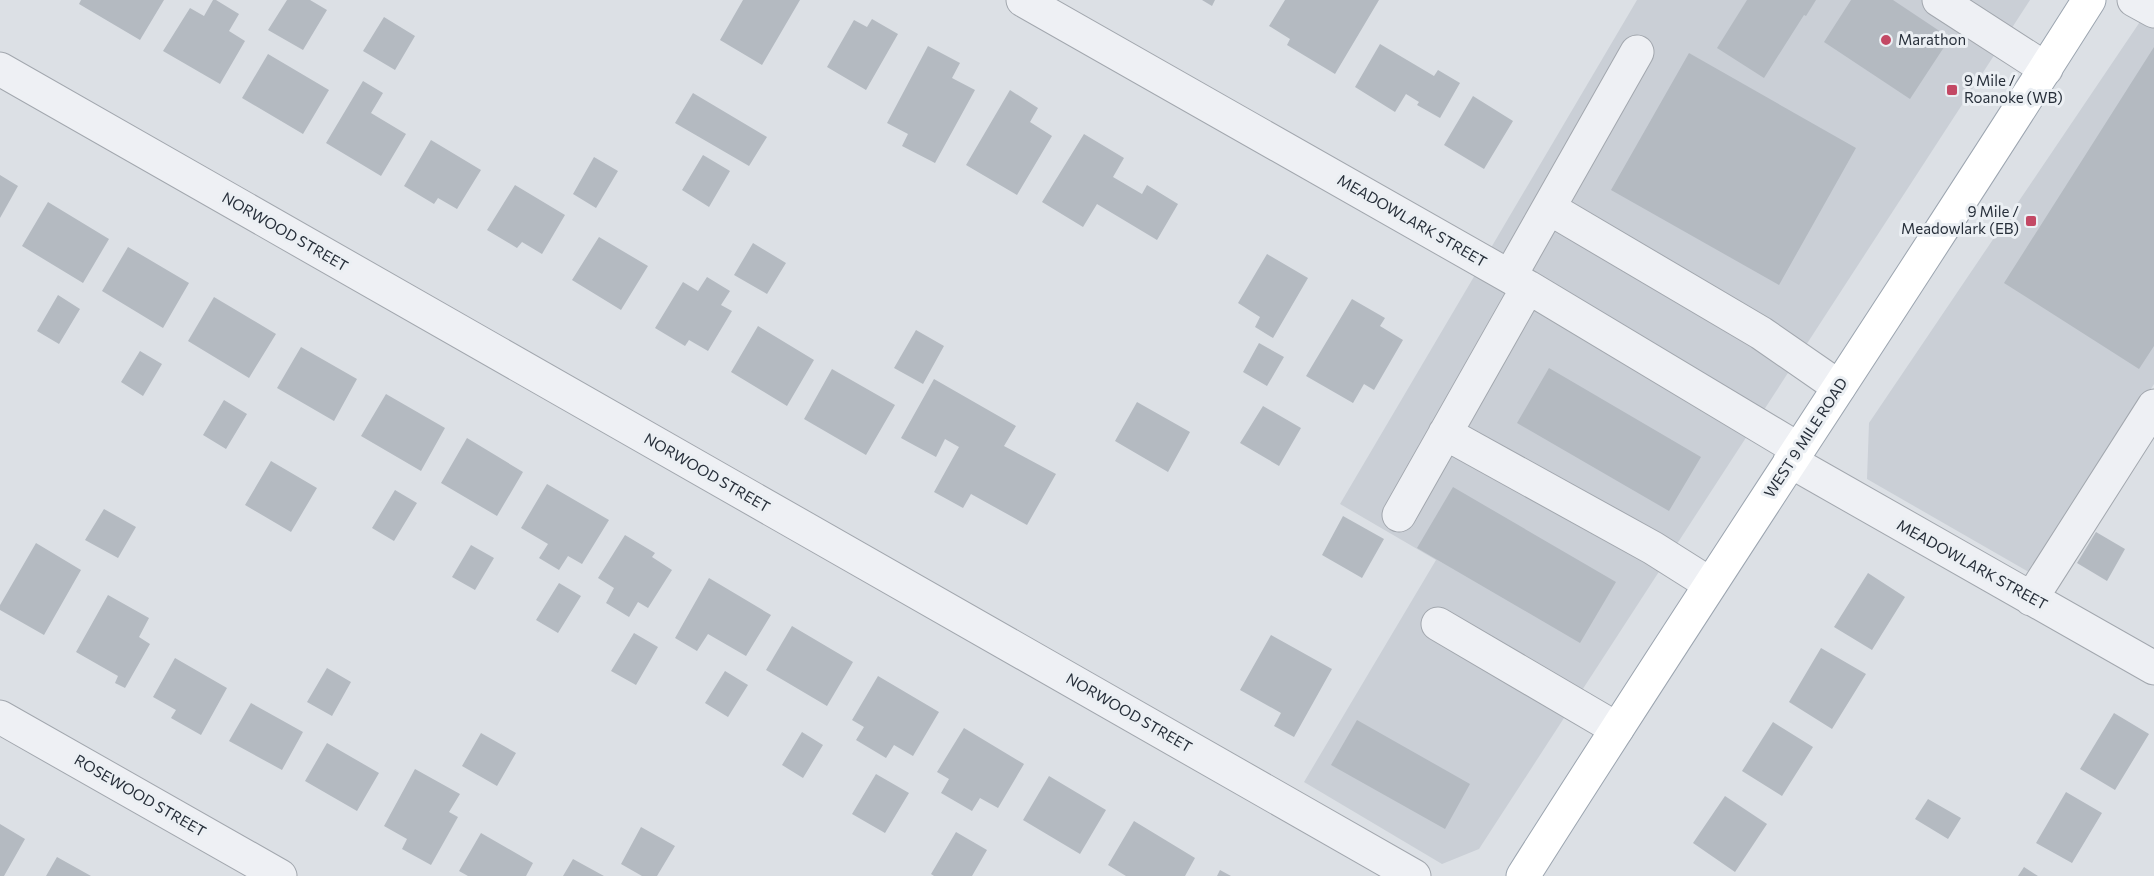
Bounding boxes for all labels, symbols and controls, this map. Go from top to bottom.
place label: Marathon [1898,30,1966,48]
marker: Marathon [1879,33,1893,47]
place label: 9 Mile / Roanoke (WB) [1964,71,2063,106]
marker: 9 Mile / Roanoke (WB) [1945,83,1959,97]
street label: MEADOWLARK STREET [1335,170,1491,270]
street label: NORWOOD STREET [219,188,352,275]
place label: 9 Mile / Meadowlark (EB) [1901,202,2019,237]
marker: 9 Mile / Meadowlark (EB) [2024,214,2038,228]
street label: WEST 9 MILE ROAD [1760,374,1851,501]
street label: NORWOOD STREET [641,429,774,516]
street label: MEADOWLARK STREET [1894,515,2051,613]
street label: NORWOOD STREET [1063,669,1196,756]
street label: ROSEWOOD STREET [72,750,210,840]

